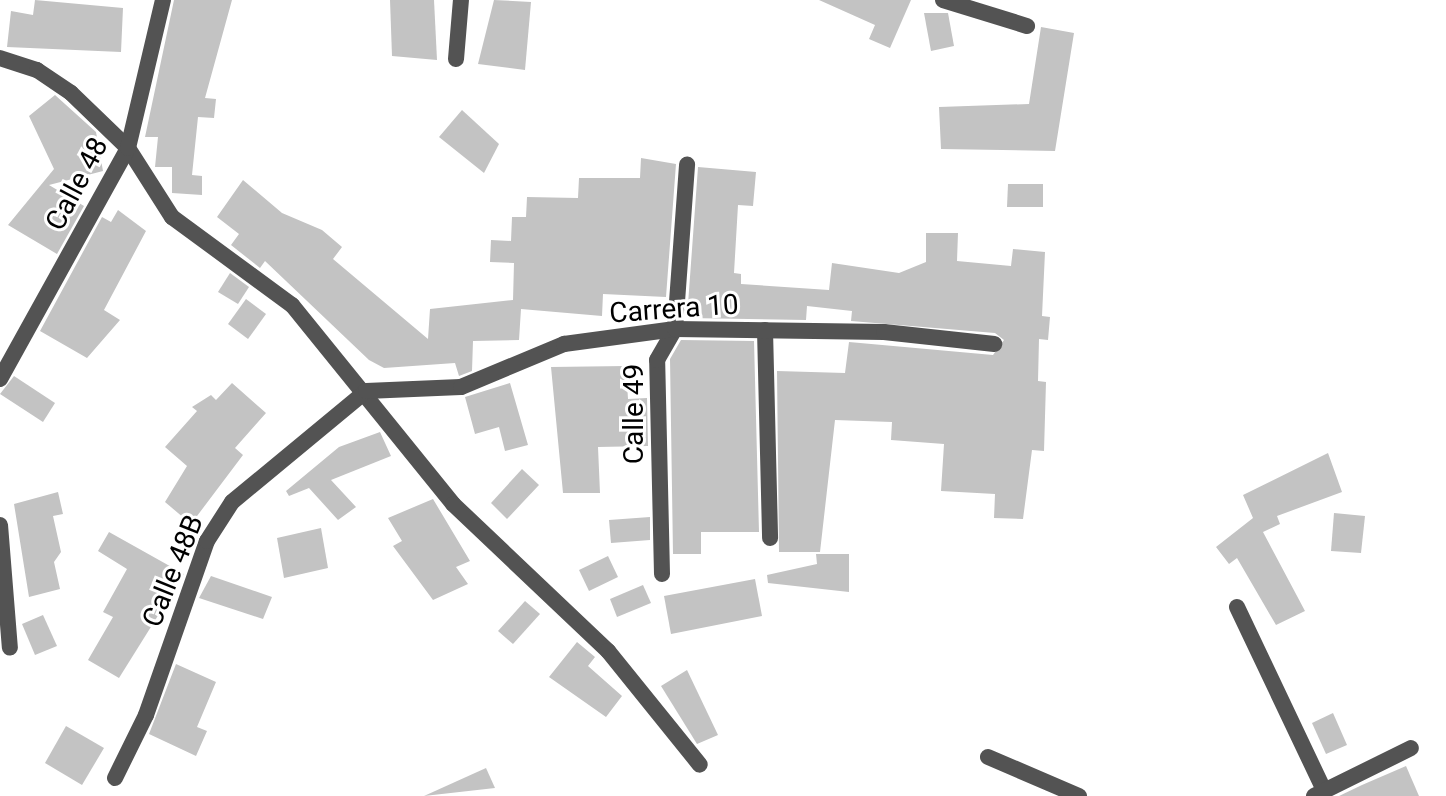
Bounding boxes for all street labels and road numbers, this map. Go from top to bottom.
street label: Calle 48 [39,132,115,236]
street label: Carrera 10 [608,288,740,330]
street label: Calle 49 [617,364,651,464]
street label: Calle 48B [135,510,211,632]

